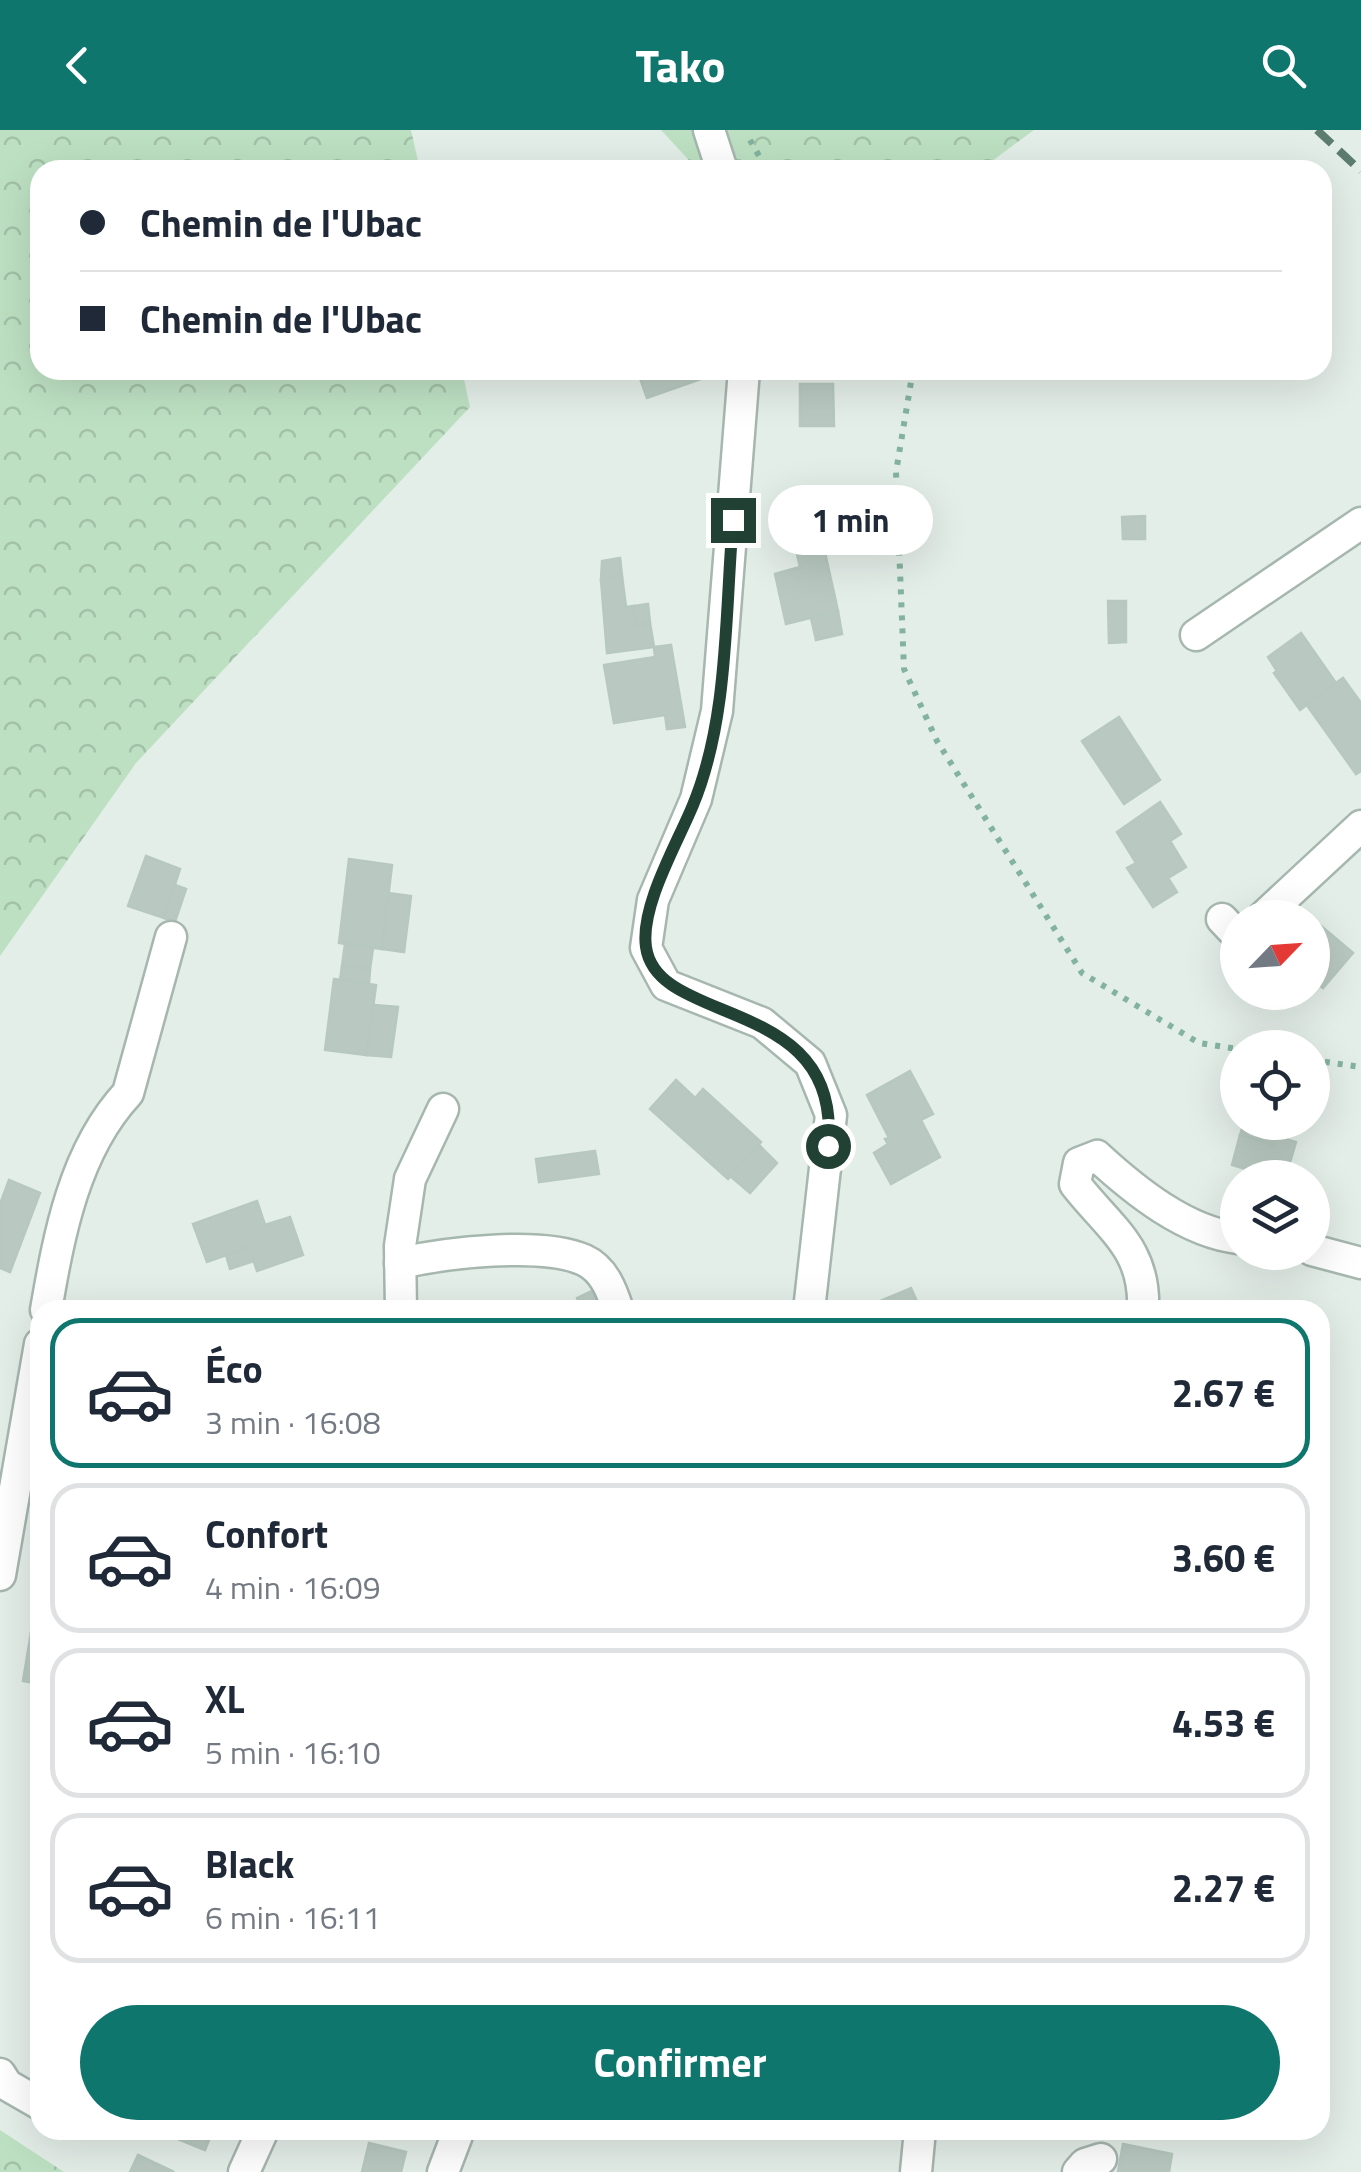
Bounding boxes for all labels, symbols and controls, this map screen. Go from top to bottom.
text: Tako [635,31,726,99]
icon: back [50,38,105,93]
icon: search [1256,38,1311,93]
text: Chemin de l'Ubac [140,194,422,252]
text: Chemin de l'Ubac [140,290,422,348]
callout: 1 min [768,485,933,555]
text: 1 min [812,496,889,544]
route end [711,498,756,543]
north arrow [1220,900,1330,1010]
map controls [1220,900,1330,1270]
button: locate [1220,1030,1330,1140]
route start [806,1124,851,1169]
button: layers [1220,1160,1330,1270]
text: Éco [205,1340,263,1398]
icon: car [85,1348,175,1438]
text: 2.67 € [1172,1364,1275,1422]
text: 3 min · 16:08 [205,1398,381,1446]
text: Confort [205,1505,328,1563]
icon: car [85,1513,175,1603]
text: 3.60 € [1172,1529,1275,1587]
text: 4 min · 16:09 [205,1563,381,1611]
text: XL [205,1670,245,1728]
icon: car [85,1678,175,1768]
text: 4.53 € [1172,1694,1275,1752]
text: 5 min · 16:10 [205,1728,381,1776]
text: Black [205,1835,294,1893]
icon: car [85,1843,175,1933]
text: 2.27 € [1172,1859,1275,1917]
text: 6 min · 16:11 [205,1893,381,1941]
button: Confirmer [80,2005,1280,2120]

